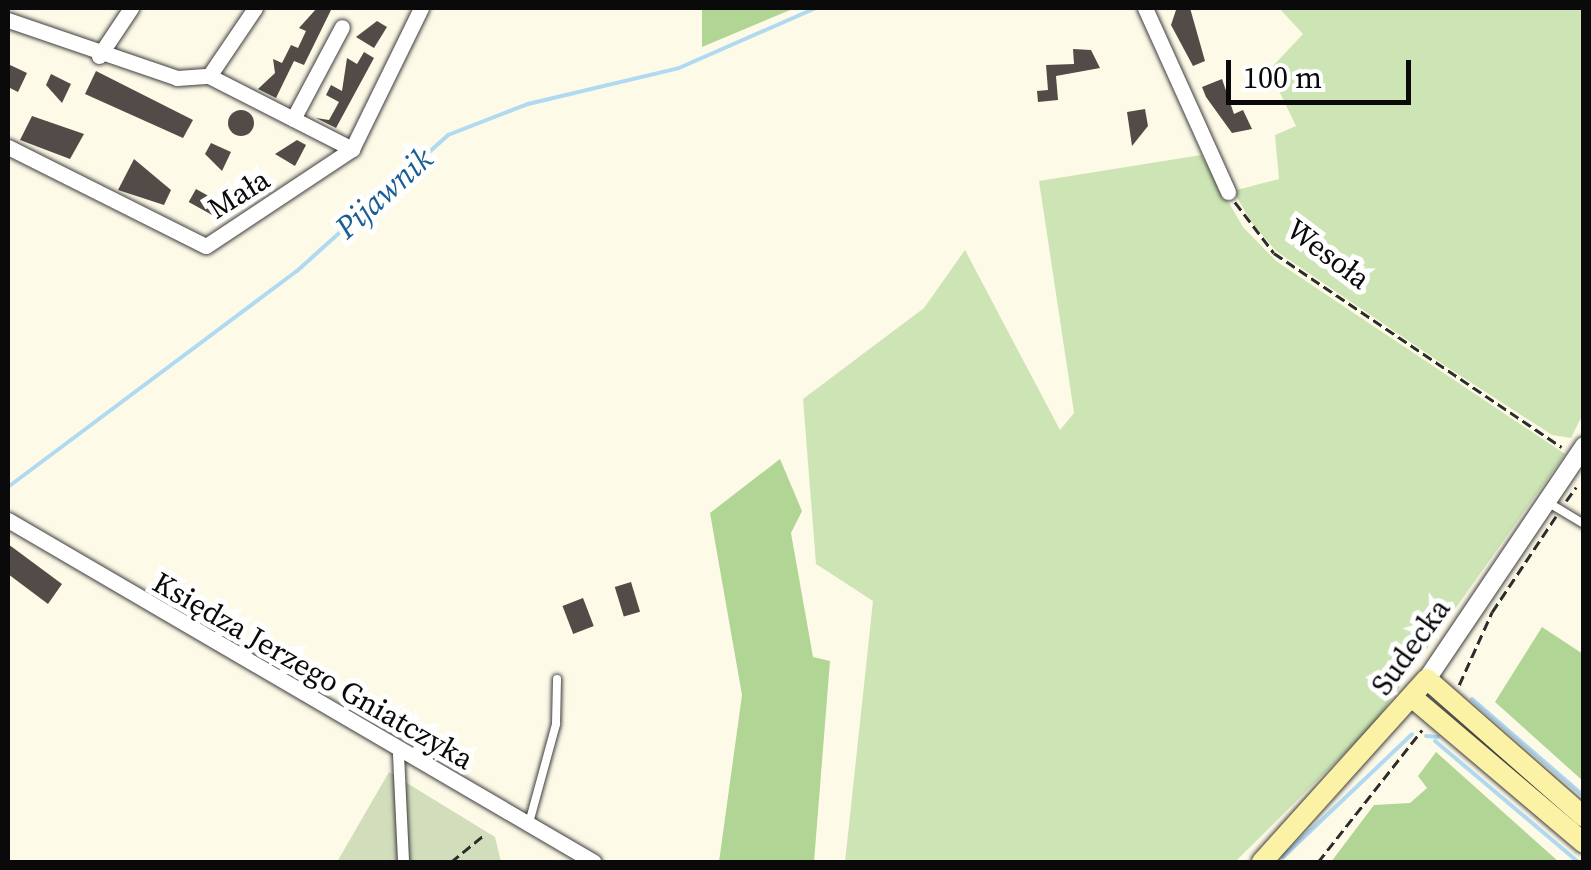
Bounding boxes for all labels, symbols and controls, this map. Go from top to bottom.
scale bar [1231,40,1416,102]
text: 100 m [1243,57,1322,98]
water label: Pijawnik [327,139,441,247]
street label: Mała [202,161,276,227]
street label: Wesoła [1279,211,1377,297]
street label: Księdza Jerzego Gniatczyka [146,564,480,778]
street label: Sudecka [1364,592,1458,702]

